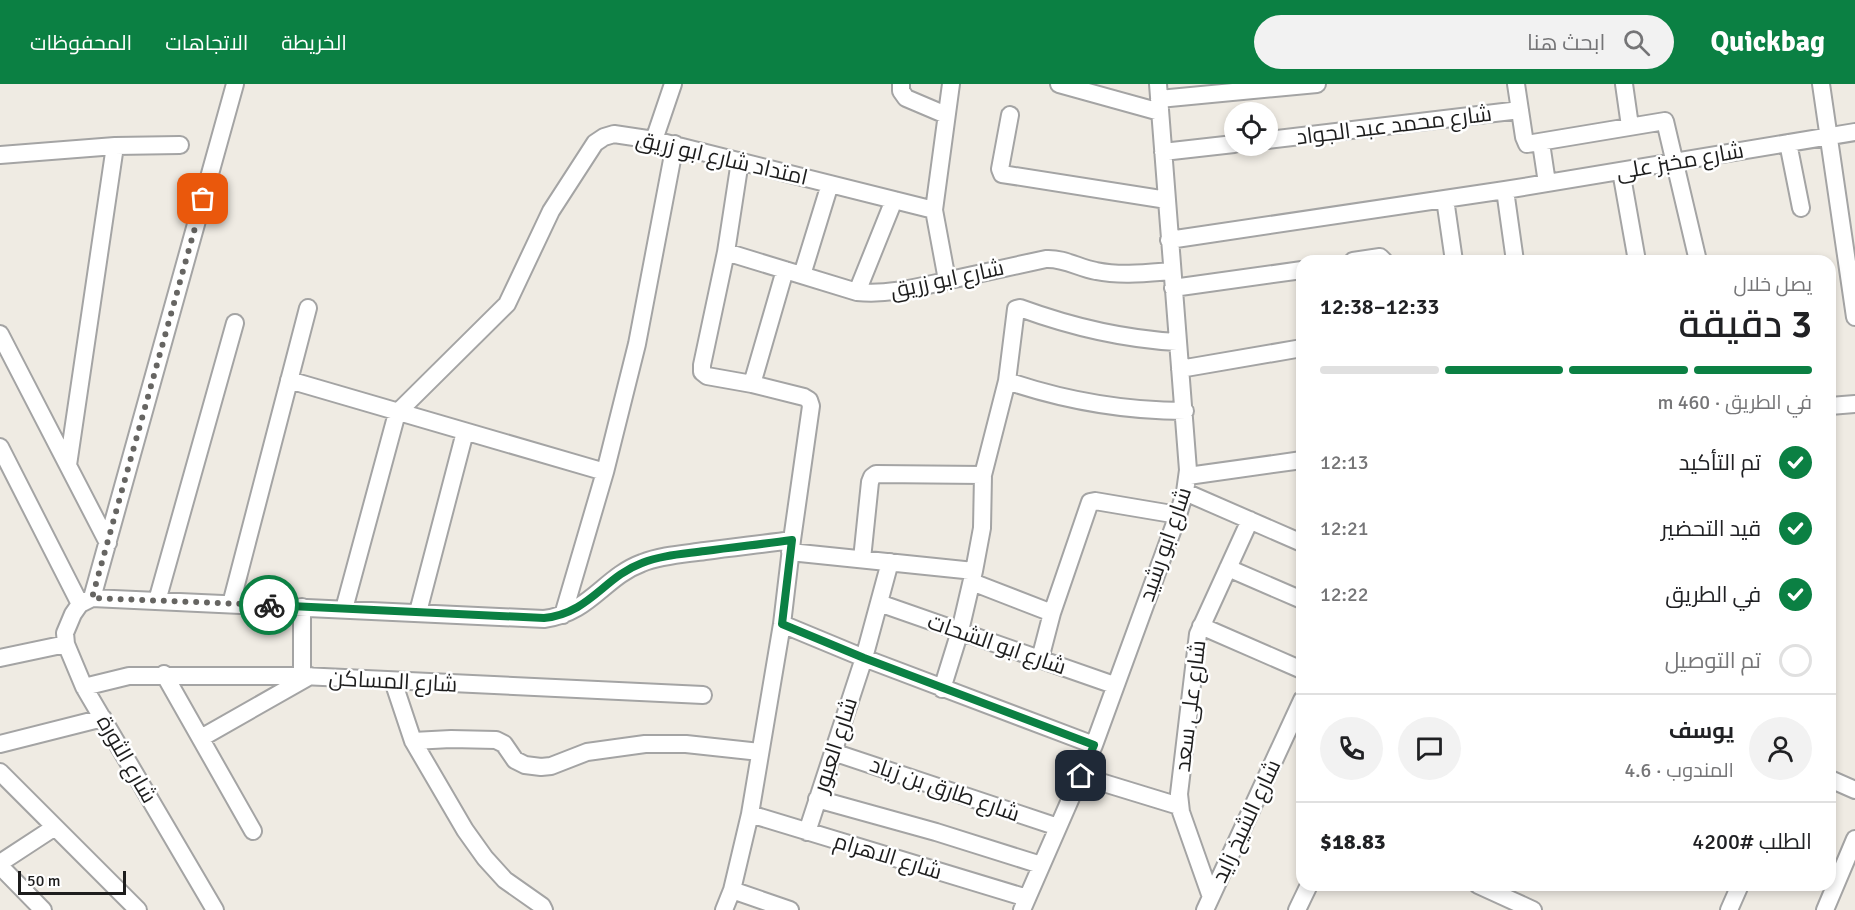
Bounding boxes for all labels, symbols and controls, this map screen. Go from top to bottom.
search box [1254,15,1674,69]
text: Quickbag [1710,25,1825,59]
icon: search [1620,26,1653,59]
text: ابحث هنا [1527,29,1605,56]
text: المحفوظات [30,30,132,56]
text: الاتجاهات [165,30,248,56]
text: الخريطة [281,30,347,56]
street label: شارع محمد عبد الجواد [1295,100,1493,151]
map controls [1224,102,1278,156]
button: locate [1224,102,1278,156]
street label: امتداد شارع ابو زريق [633,125,810,192]
street label: شارع مخبز على [1614,137,1746,186]
pin [177,173,228,224]
icon: bag [186,182,219,215]
street label: شارع ابو زريق [888,254,1007,305]
text: يصل خلال [1733,272,1812,297]
text: 12:33–12:38 [1320,293,1439,320]
text: 3 دقيقة [1679,300,1812,348]
text: في الطريق · 460 m [1657,390,1812,415]
icon: check [1779,446,1812,479]
text: تم التأكيد [1679,449,1761,476]
text: 12:13 [1320,450,1369,475]
street label: شارع ابو رشيد [1133,483,1198,605]
icon: check [1779,512,1812,545]
text: قيد التحضير [1661,515,1761,542]
text: 12:21 [1320,516,1369,541]
courier [239,575,299,635]
icon: check [1779,578,1812,611]
text: في الطريق [1665,581,1761,608]
text: 12:22 [1320,582,1369,607]
icon: bike [253,589,286,622]
street label: شارع ابو الشحات [924,608,1070,681]
street label: شارع على سعد [1169,639,1212,773]
text: تم التوصيل [1665,647,1761,674]
street label: شارع المساكن [328,664,458,699]
street label: شارع العبور [806,694,864,798]
street label: شارع الثورة [90,710,163,808]
button: phone [1320,717,1383,780]
button: chat [1398,717,1461,780]
text: يوسف [1669,717,1734,744]
button: person [1749,717,1812,780]
pin [1055,750,1106,801]
street label: شارع طارق بن زياد [866,751,1023,828]
street label: شارع الشيخ زايد [1206,755,1287,887]
text: المندوب · 4.6 [1625,758,1734,783]
icon: home [1064,759,1097,792]
street label: شارع الاهرام [830,827,945,887]
text: $18.83 [1320,828,1386,855]
text: الطلب #4200 [1692,828,1812,855]
scale bar [18,868,126,896]
text: 50 m [27,871,61,891]

